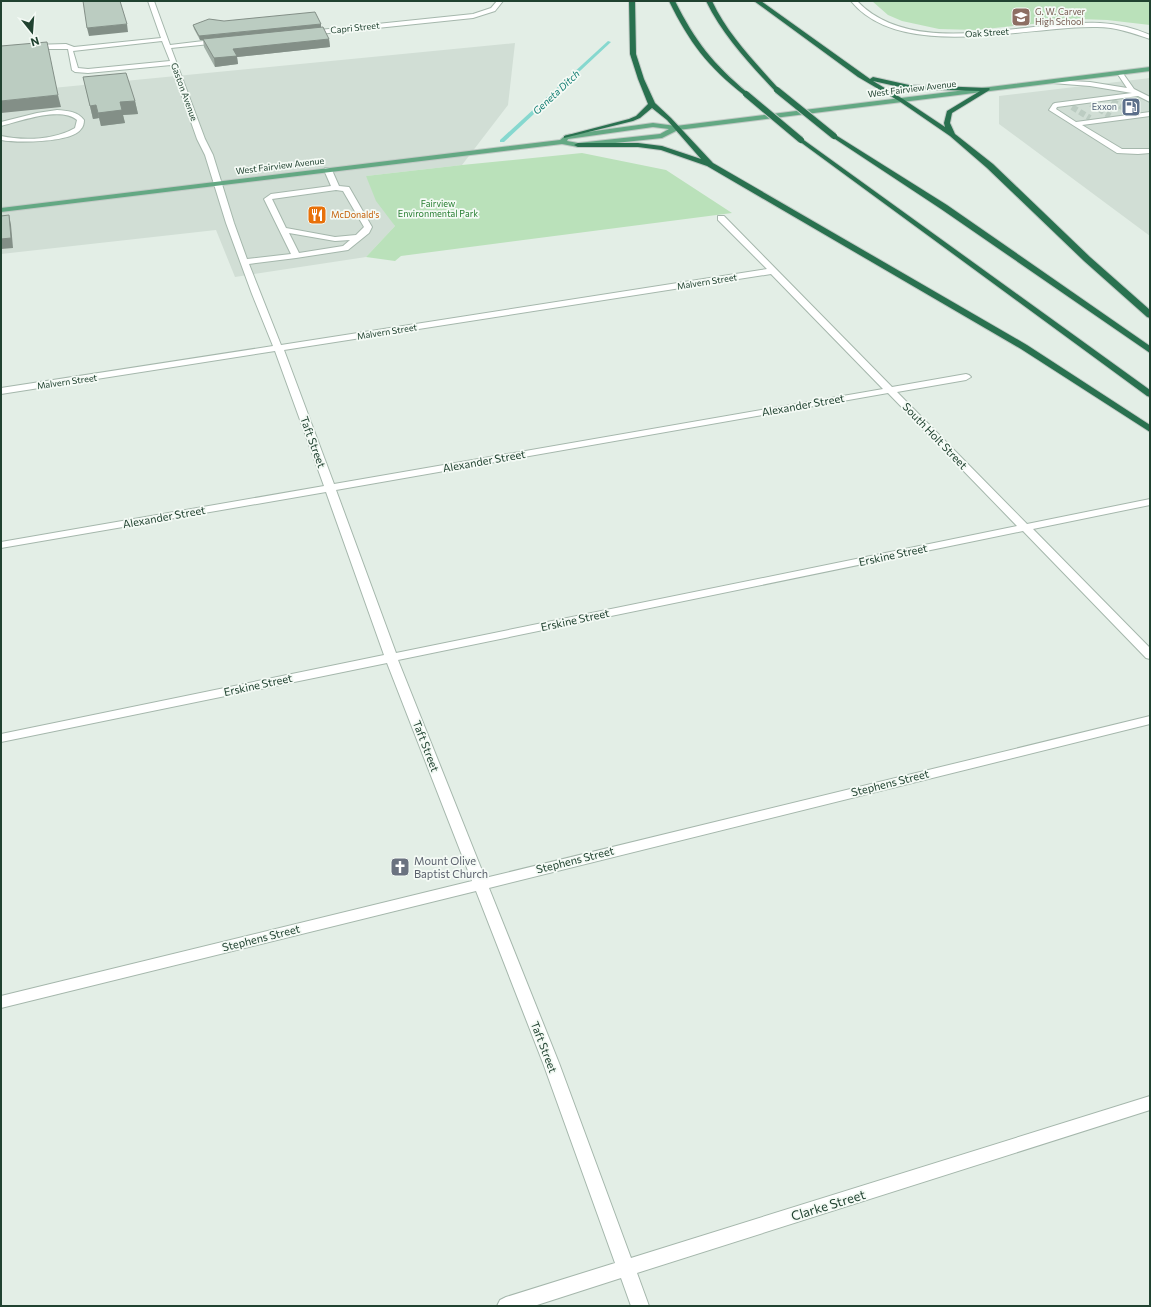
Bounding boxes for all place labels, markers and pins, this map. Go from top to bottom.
school or university icon: G. W. Carver High School [1010,6,1032,28]
place label: G. W. Carver High School [1035,6,1086,27]
fuel station icon: Exxon [1120,96,1142,118]
place label: Exxon [1092,101,1117,112]
restaurant icon: McDonald's [306,204,328,226]
place label: McDonald's [331,209,379,220]
place label: Mount Olive Baptist Church [414,854,488,880]
church icon: Mount Olive Baptist Church [389,856,411,878]

